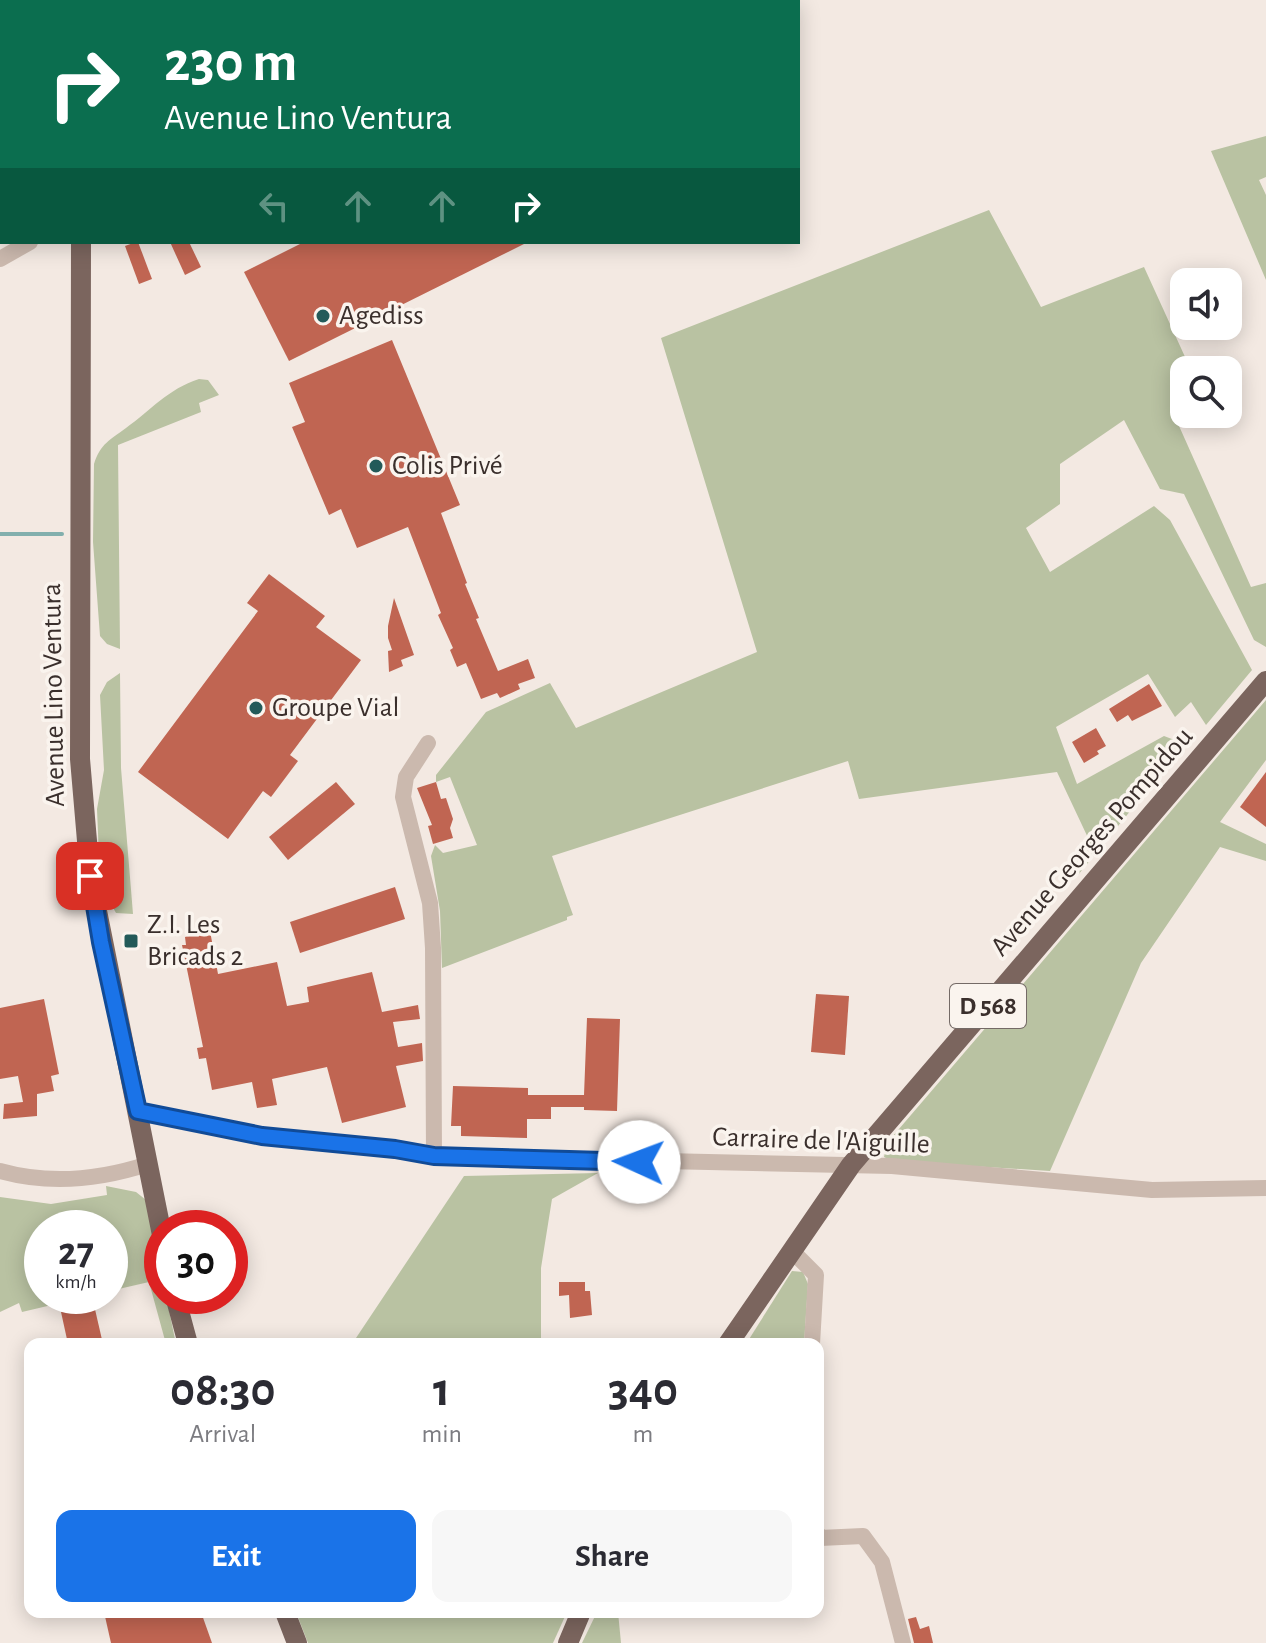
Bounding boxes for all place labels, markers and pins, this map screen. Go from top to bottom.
place label: Agediss [339,302,424,330]
marker: Agediss [314,307,332,325]
place label: Colis Privé [392,452,503,480]
marker: Colis Privé [367,457,385,475]
place label: Groupe Vial [272,694,400,722]
marker: Groupe Vial [247,699,265,717]
pin [56,842,124,910]
place label: Z.I. Les Bricads 2 [147,911,243,971]
marker: Z.I. Les Bricads 2 [122,932,140,950]

